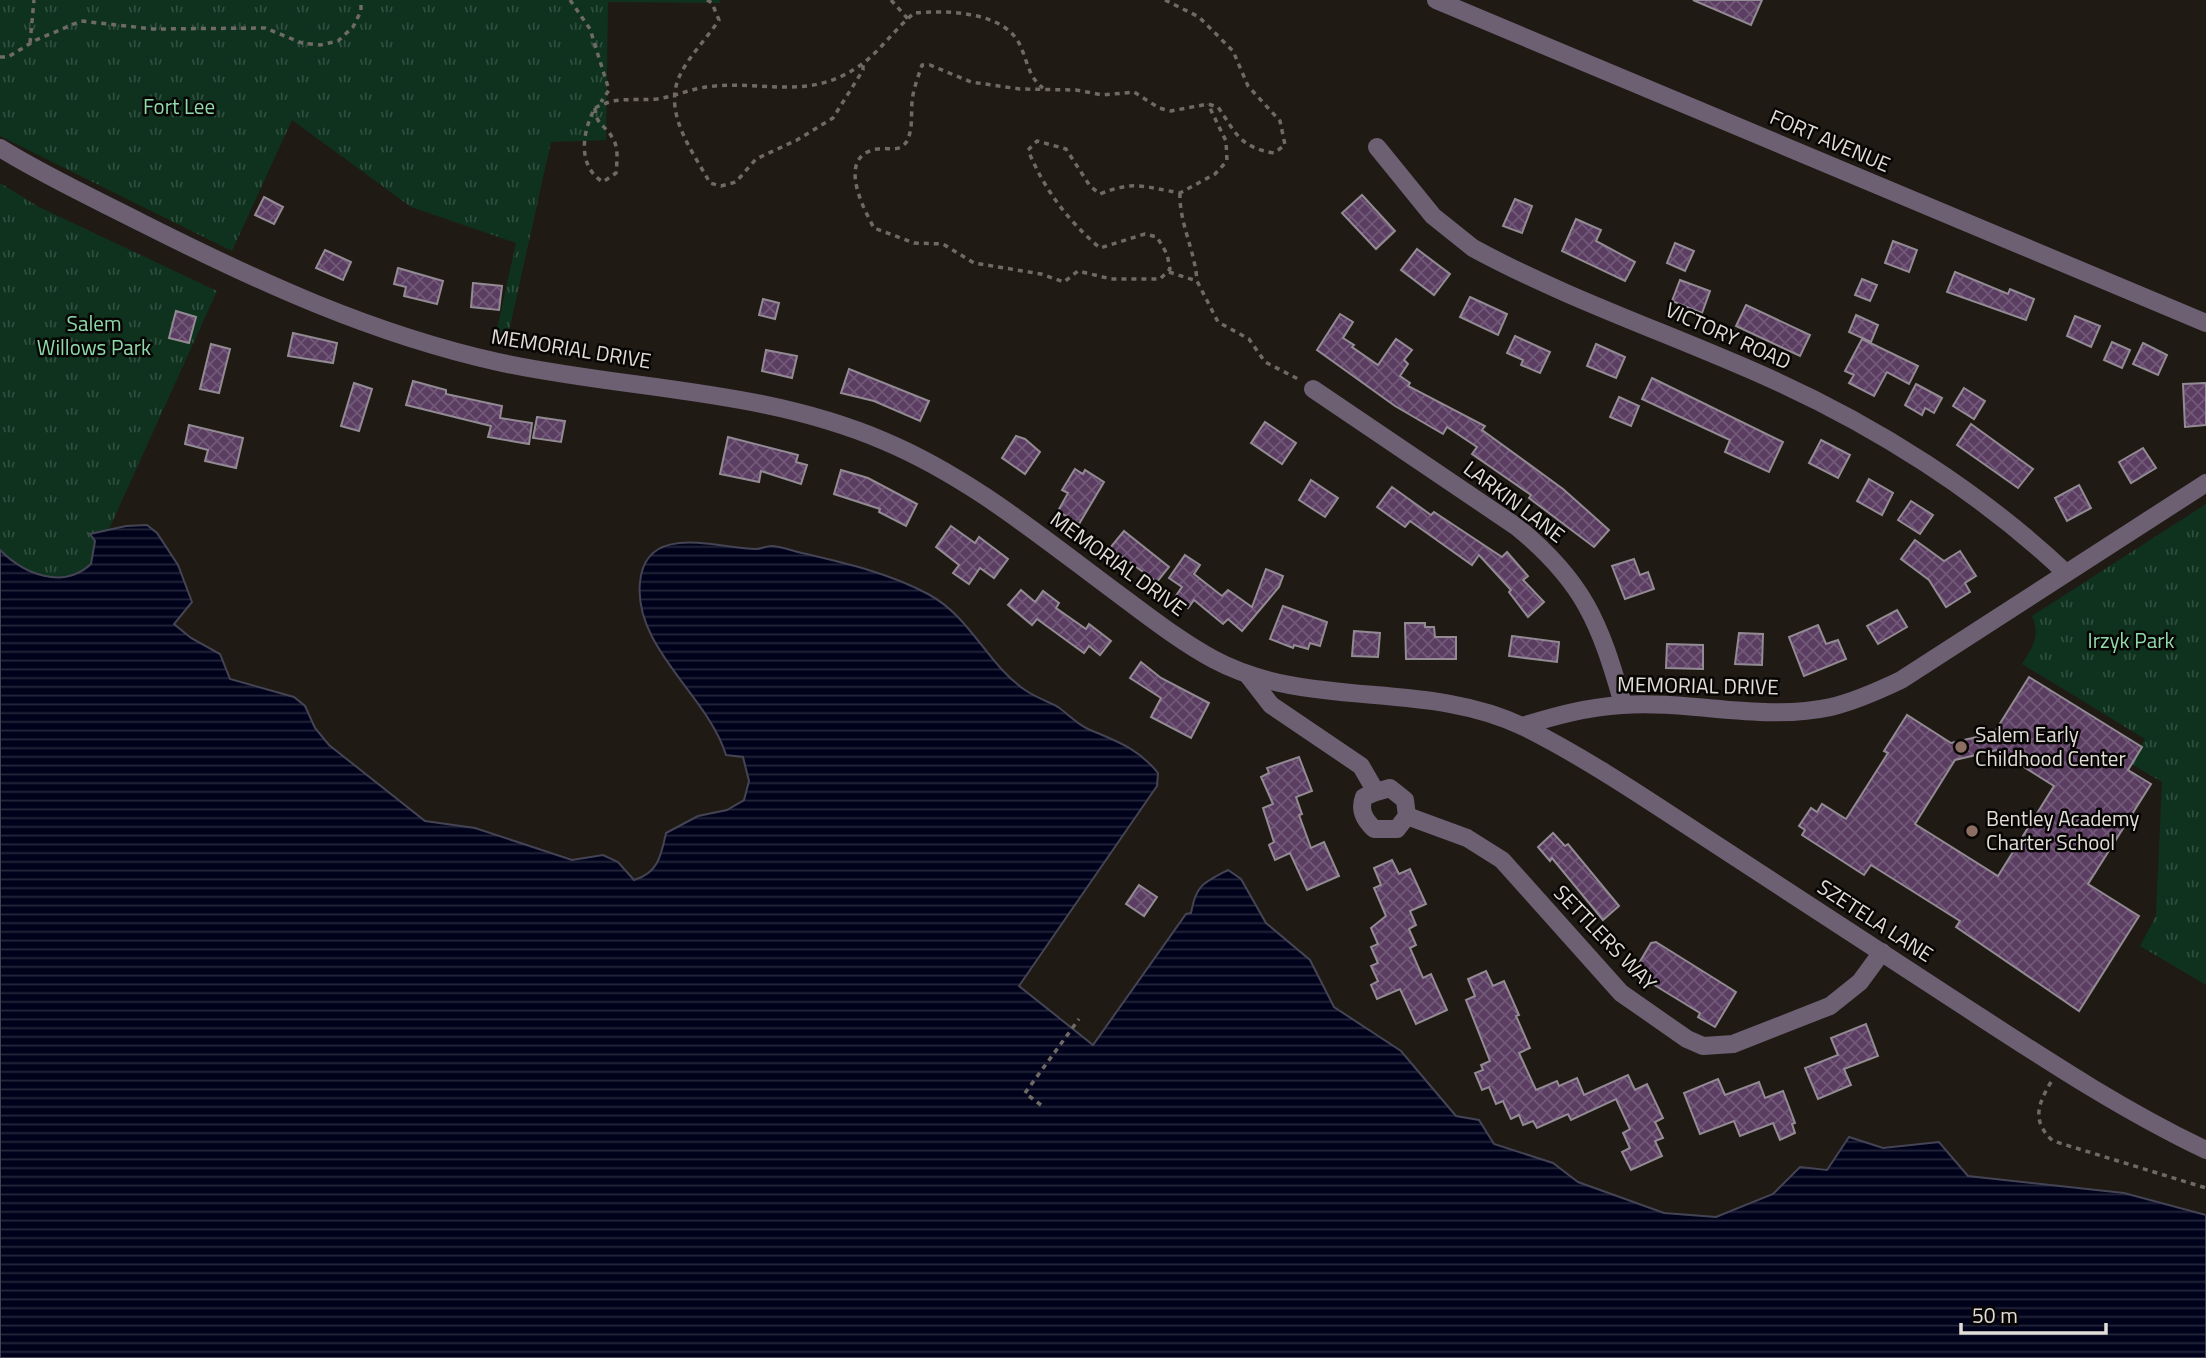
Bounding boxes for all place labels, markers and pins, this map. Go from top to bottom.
place label: Salem Early Childhood Center [1975,718,2126,774]
marker: Salem Early Childhood Center [1953,739,1969,755]
place label: Bentley Academy Charter School [1986,802,2140,858]
marker: Bentley Academy Charter School [1964,823,1980,839]

